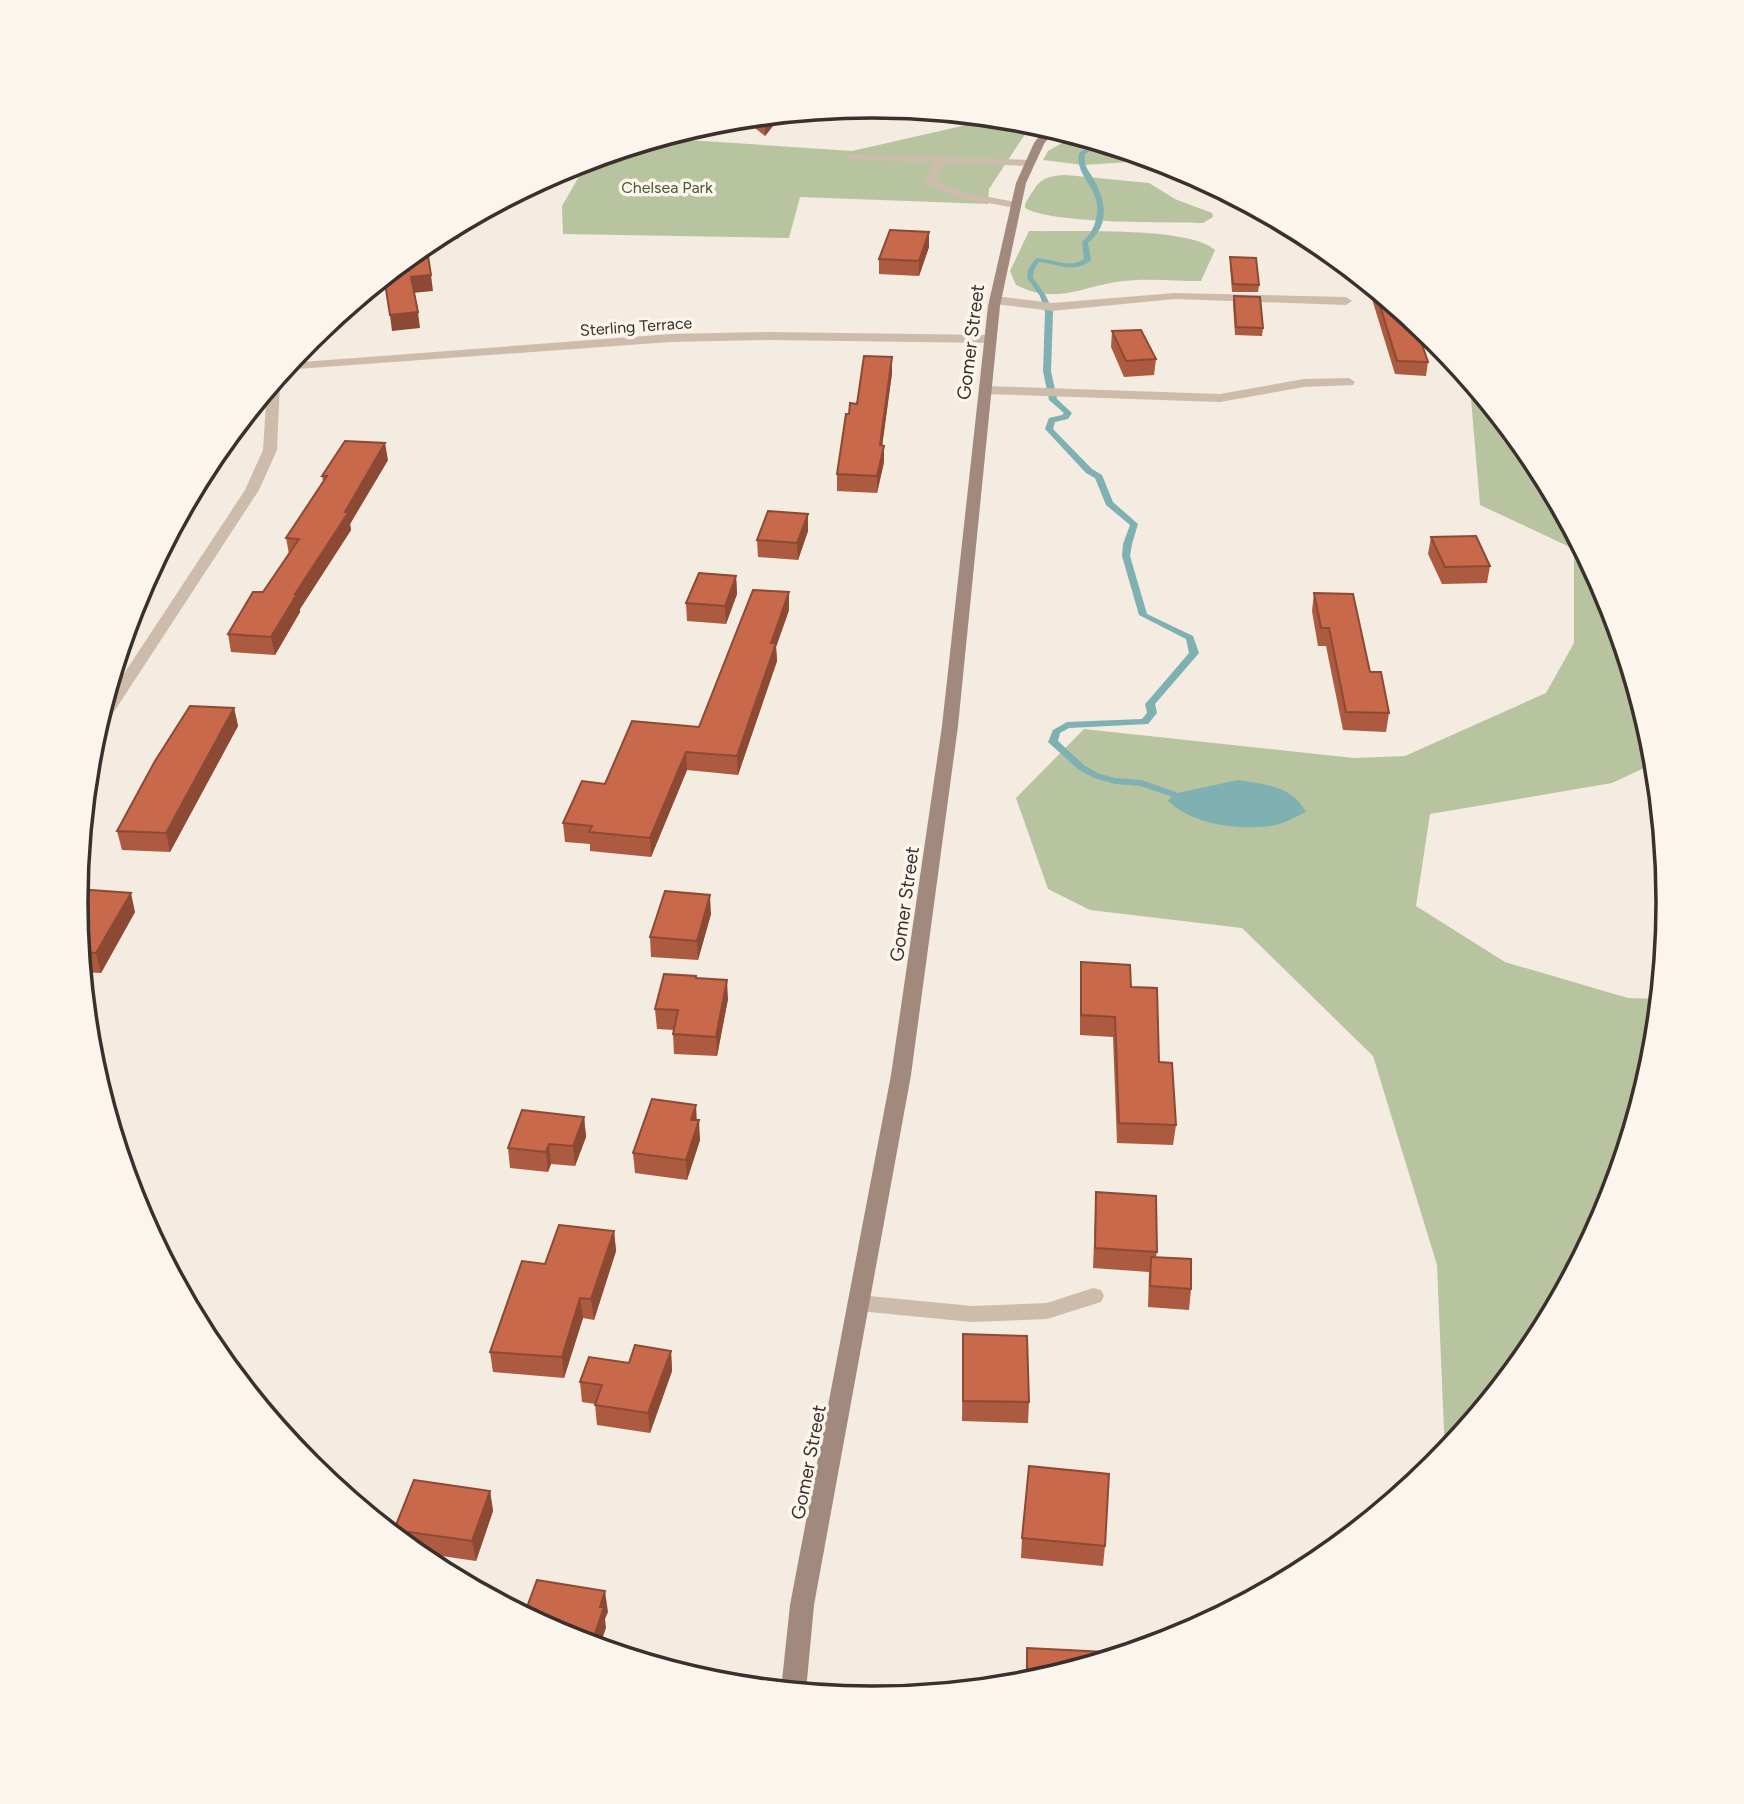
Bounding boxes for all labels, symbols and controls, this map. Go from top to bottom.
park label: Chelsea Park [621,178,713,197]
street label: Gomer Street [952,283,989,401]
street label: Sterling Terrace [579,313,693,340]
street label: Gomer Street [885,845,924,963]
street label: Gomer Street [786,1403,831,1521]

